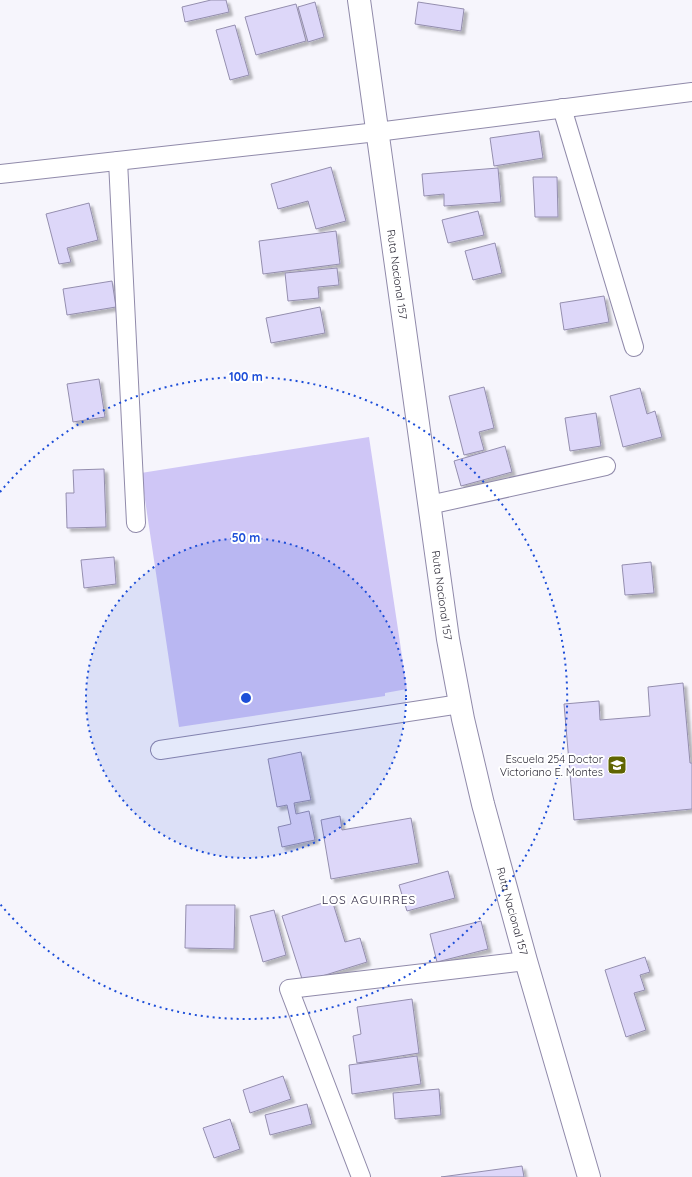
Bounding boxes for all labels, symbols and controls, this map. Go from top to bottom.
street label: Ruta Nacional 157 [384,228,410,321]
text: 100 m [229,369,263,384]
text: 50 m [232,530,260,545]
street label: Ruta Nacional 157 [429,549,455,641]
centre of rings [239,691,253,705]
place label: Escuela 254 Doctor Victoriano E. Montes [500,752,604,779]
school or university icon: Escuela 254 Doctor Victoriano E. Montes [606,754,628,776]
street label: Ruta Nacional 157 [494,866,531,957]
district label: LOS AGUIRRES [322,892,416,907]

